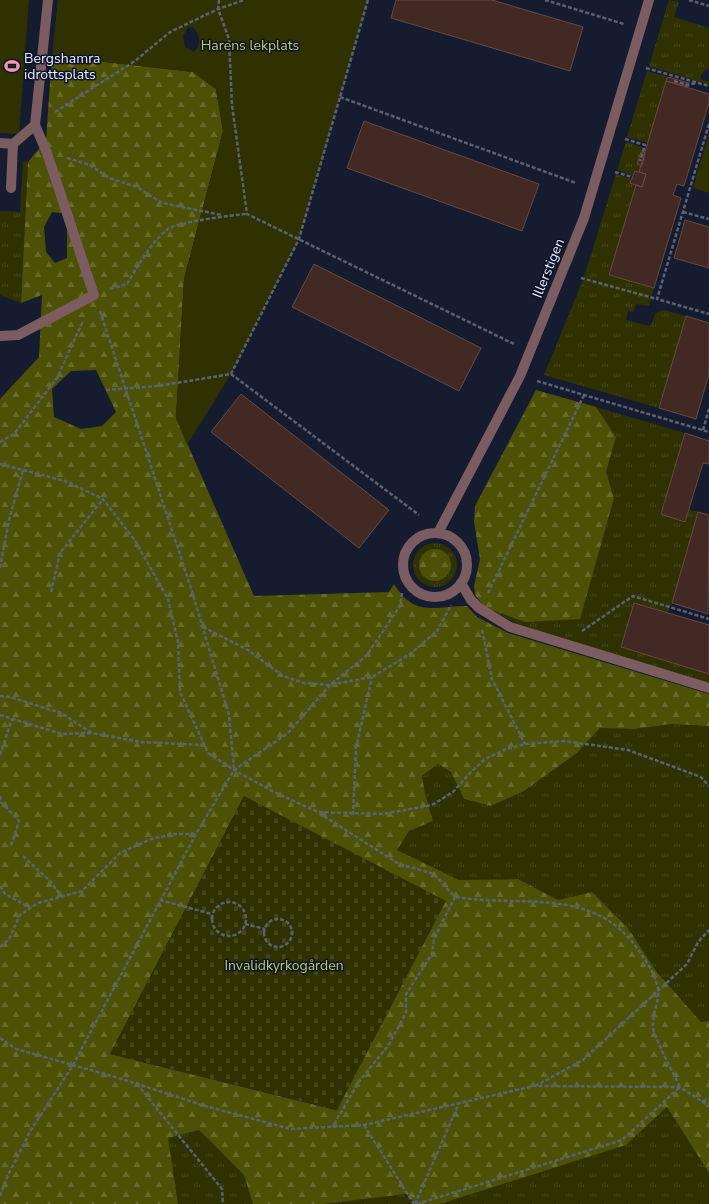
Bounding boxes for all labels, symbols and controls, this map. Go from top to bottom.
park label: Harens lekplats [201,36,300,55]
place label: Bergshamra idrottsplats [24,49,101,84]
sports icon: Bergshamra idrottsplats [3,57,21,75]
street label: Illerstigen [528,236,569,301]
park label: Invalidkyrkogården [224,956,344,975]

